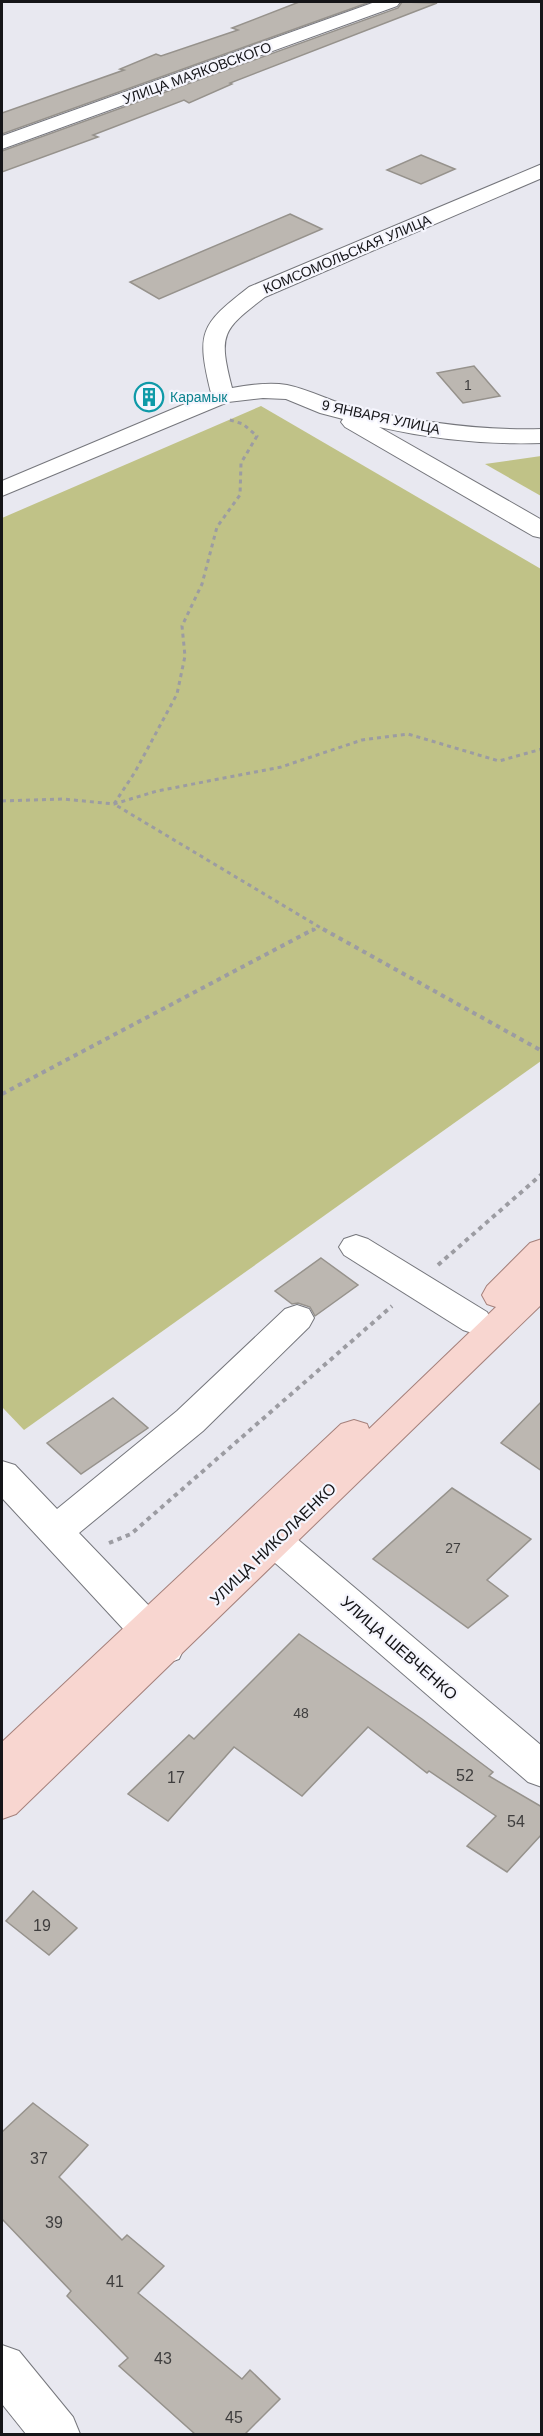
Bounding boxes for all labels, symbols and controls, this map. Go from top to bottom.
street label: УЛИЦА МАЯКОВСКОГО [121,39,274,107]
street label: КОМСОМОЛЬСКАЯ УЛИЦА [261,211,434,297]
house number: 1 [464,377,472,393]
building icon: Карамык [133,381,165,413]
place label: Карамык [170,389,228,405]
street label: 9 ЯНВАРЯ УЛИЦА [320,397,442,437]
street label: УЛИЦА НИКОЛАЕНКО [207,1480,339,1608]
house number: 27 [445,1540,461,1556]
street label: УЛИЦА ШЕВЧЕНКО [337,1593,461,1703]
house number: 48 [293,1705,309,1721]
house number: 52 [456,1767,474,1784]
house number: 17 [167,1769,185,1786]
house number: 54 [507,1813,525,1830]
house number: 19 [33,1917,51,1934]
house number: 37 [30,2150,48,2167]
house number: 39 [45,2214,63,2231]
house number: 41 [106,2273,124,2290]
house number: 43 [154,2350,172,2367]
house number: 45 [225,2409,243,2426]

